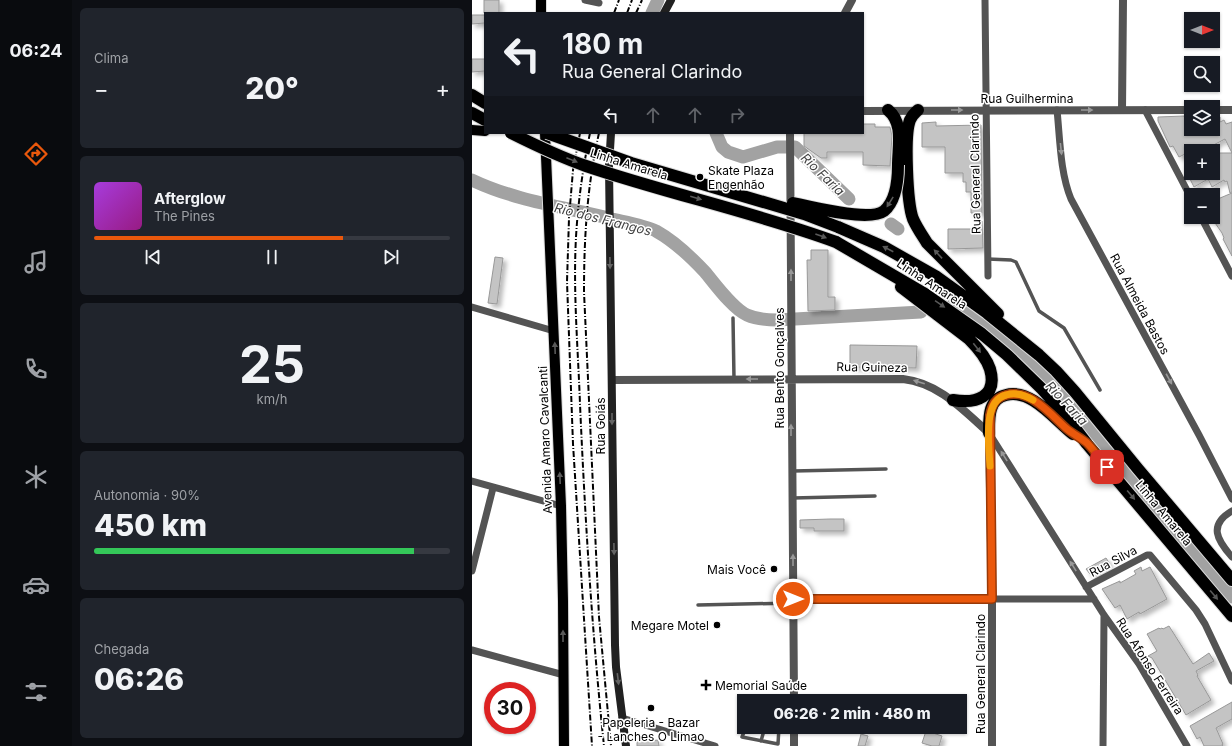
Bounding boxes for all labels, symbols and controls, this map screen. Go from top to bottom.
north arrow [1184,12,1220,48]
map controls [1184,12,1220,224]
text: 180 m [562,27,643,61]
icon: left [496,28,548,80]
text: 06:24 [9,40,63,61]
text: Clima [94,50,128,66]
button: search [1184,56,1220,92]
text: Rua General Clarindo [562,61,742,82]
text: 20° [245,70,299,106]
text: − [94,76,109,102]
text: + [435,76,450,102]
street label: Rua Guilhermina [981,91,1073,106]
button: layers [1184,100,1220,136]
icon: left [600,104,622,126]
icon: ahead [642,104,664,126]
icon: ahead [684,104,706,126]
icon: right [726,104,748,126]
one-way arrow [951,107,964,113]
one-way arrow [1081,107,1094,113]
street label: Rua General Clarindo [966,114,984,234]
icon: directions [22,140,50,168]
one-way arrow [1058,143,1065,155]
button: + [1184,144,1220,180]
street label: Linha Amarela [588,145,670,183]
water label: Rio Faria [798,149,848,199]
one-way arrow [567,158,579,164]
place label: Skate Plaza Engenhão [708,163,774,192]
marker: Skate Plaza Engenhão [695,172,705,182]
button: − [1184,188,1220,224]
text: Afterglow [154,189,226,208]
one-way arrow [691,195,703,201]
one-way arrow [886,196,893,208]
water label: Rio dos Frangos [553,199,653,239]
text: The Pines [154,208,215,224]
one-way arrow [815,234,827,240]
icon: previous [142,246,164,268]
icon: pause [261,246,283,268]
icon: next [380,246,402,268]
one-way arrow [882,246,893,252]
icon: music [22,248,50,276]
one-way arrow [933,249,942,259]
street label: Rua Almeida Bastos [1107,251,1173,357]
street label: Linha Amarela [894,256,970,312]
one-way arrow [607,257,613,270]
one-way arrow [788,268,794,281]
one-way arrow [935,300,945,308]
street label: Rua Bento Gonçalves [772,307,787,429]
text: 25 [239,333,305,396]
one-way arrow [551,342,558,354]
one-way arrow [973,343,982,353]
icon: phone [22,355,50,383]
street label: Rua Guineza [836,359,908,375]
street label: Avenida Amaro Cavalcanti [535,366,555,514]
one-way arrow [1165,373,1172,385]
one-way arrow [745,376,758,382]
water label: Rio Faria [1043,378,1091,428]
one-way arrow [913,379,925,385]
text: km/h [257,391,287,407]
street label: Rua Goiás [593,397,608,455]
one-way arrow [609,413,615,426]
one-way arrow [788,424,795,436]
pin [1090,450,1124,484]
one-way arrow [1000,451,1008,461]
icon: arrive [1096,456,1118,478]
icon: climate [22,463,50,491]
one-way arrow [557,471,563,484]
street label: Linha Amarela [1132,477,1196,549]
text: Autonomia · 90% [94,487,200,503]
one-way arrow [1126,490,1135,500]
text: 450 km [94,507,207,543]
street label: Rua Silva [1087,542,1139,580]
one-way arrow [611,543,617,556]
one-way arrow [790,553,796,566]
one-way arrow [1069,561,1077,571]
place label: Mais Você [707,562,766,577]
marker: Mais Você [769,564,779,574]
icon: car [22,571,50,599]
position arrow [772,578,814,620]
one-way arrow [1210,589,1219,600]
street label: Rua General Clarindo [973,614,988,734]
street label: Rua Afonso Ferreira [1113,615,1187,717]
place label: Megare Motel [631,618,709,633]
marker: Megare Motel [712,620,722,630]
one-way arrow [560,629,566,642]
text: Chegada [94,641,149,657]
text: 06:26 [94,661,184,697]
one-way arrow [615,673,621,685]
icon: filters [22,678,50,706]
place label: Memorial Saúde [715,678,807,693]
marker: Memorial Saúde [700,679,712,691]
speed limit sign: 30 [484,682,536,734]
marker: Papeleria - Bazar - Lanches O Limao [646,703,656,713]
text: 06:26 · 2 min · 480 m [773,704,931,723]
place label: Papeleria - Bazar - Lanches O Limao [598,715,704,744]

